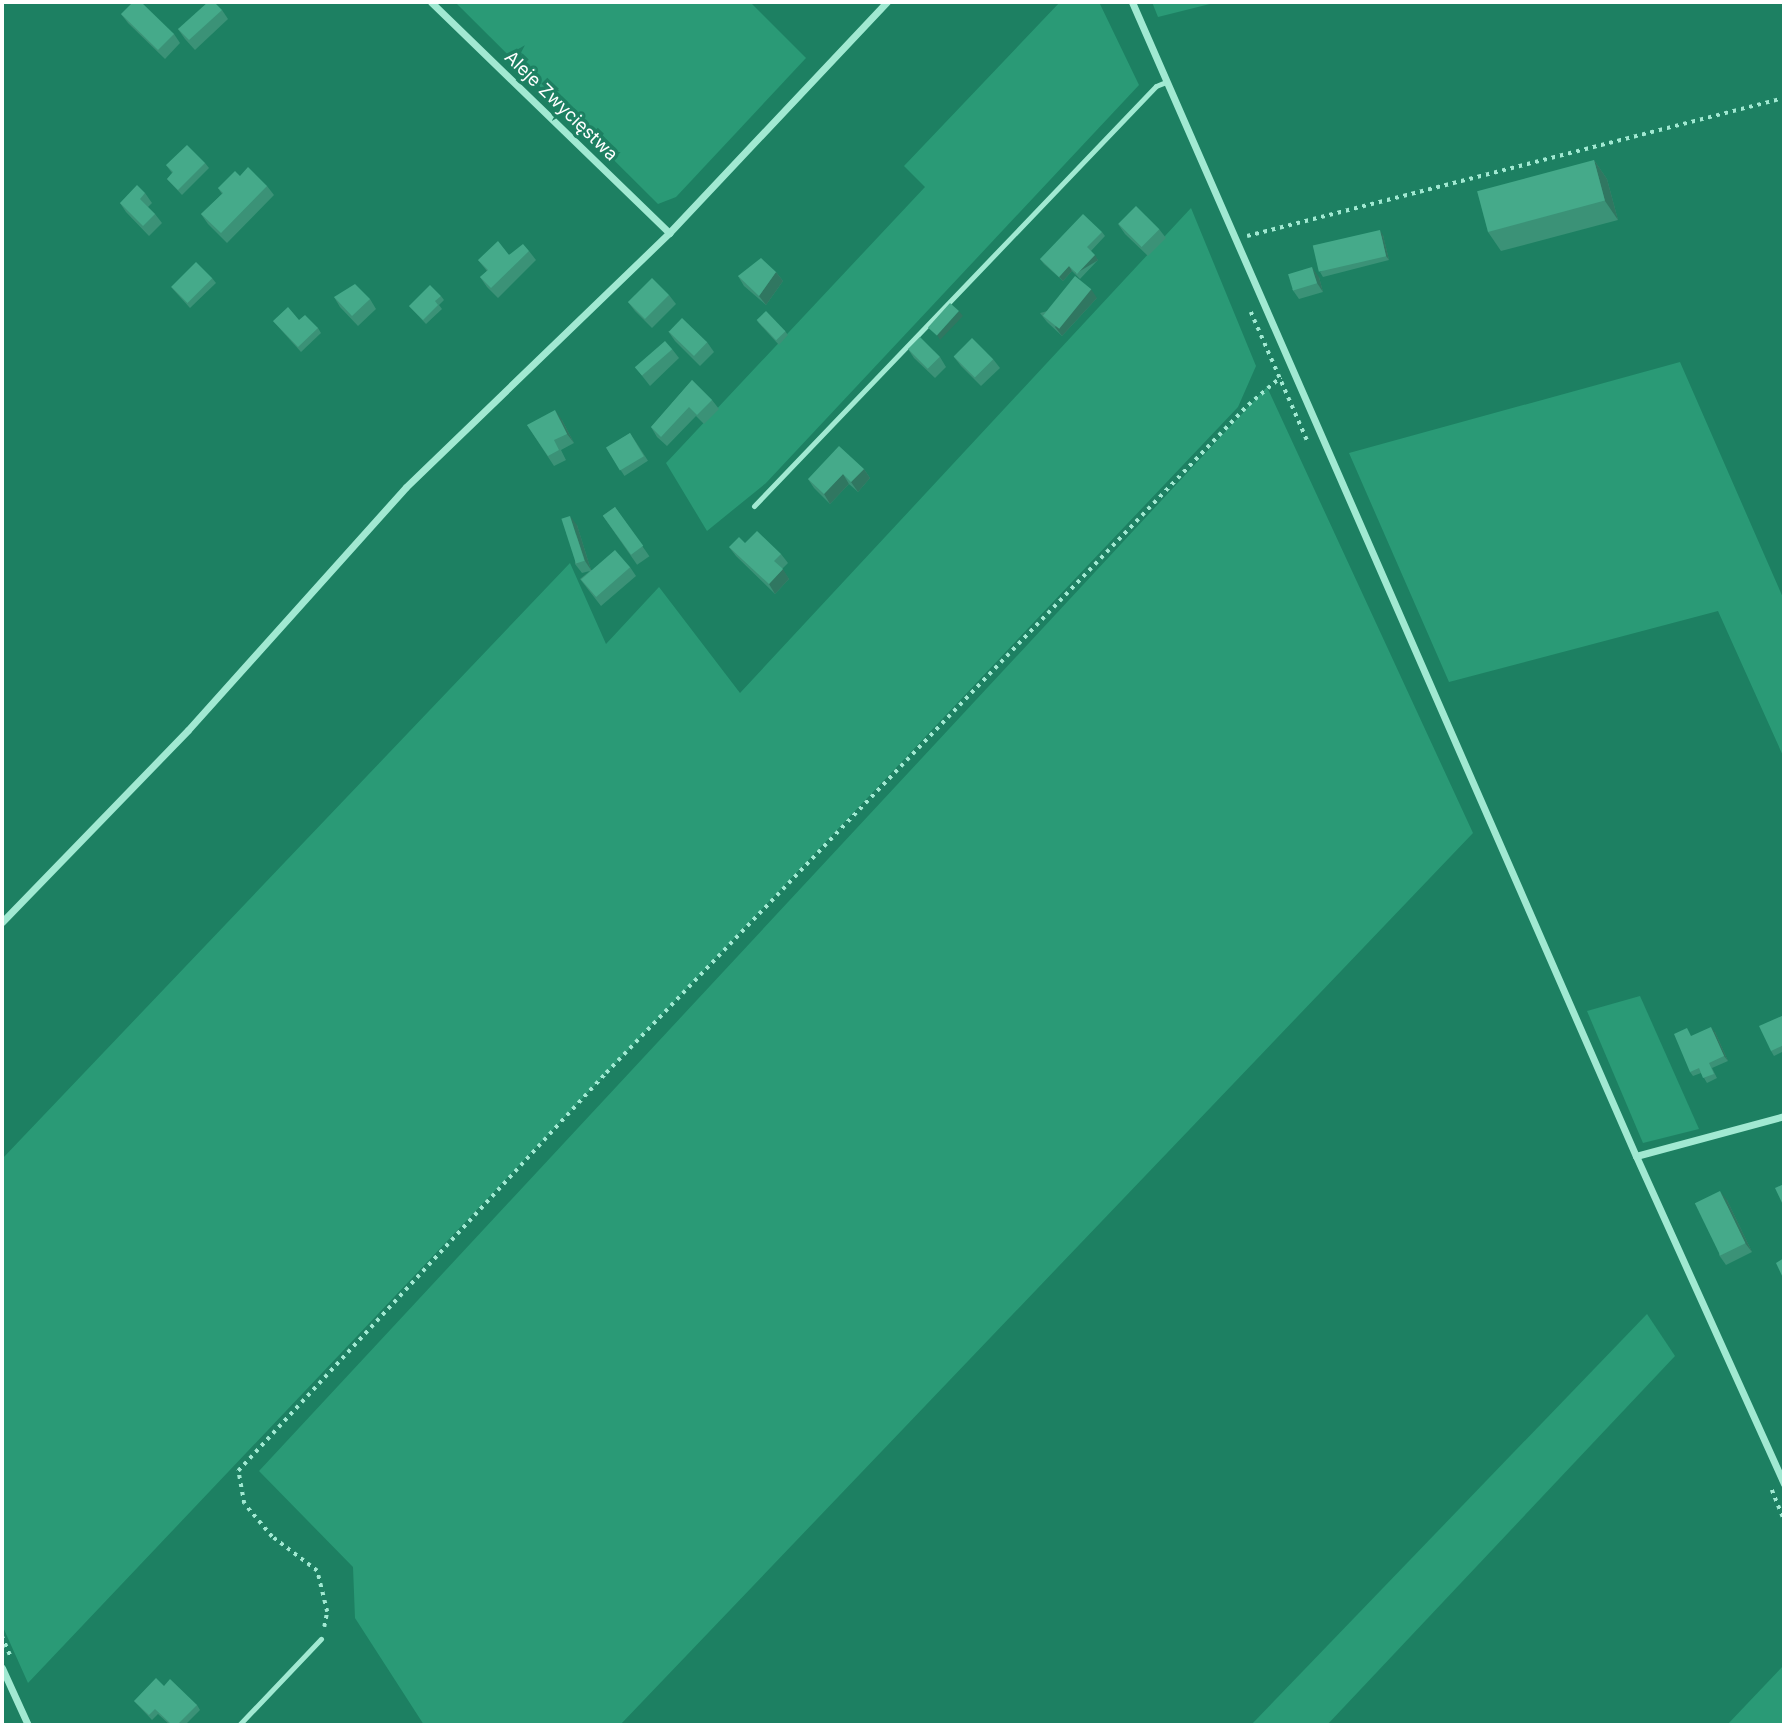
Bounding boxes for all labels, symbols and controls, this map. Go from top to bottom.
street label: Aleje Zwycięstwa [500,47,622,165]

